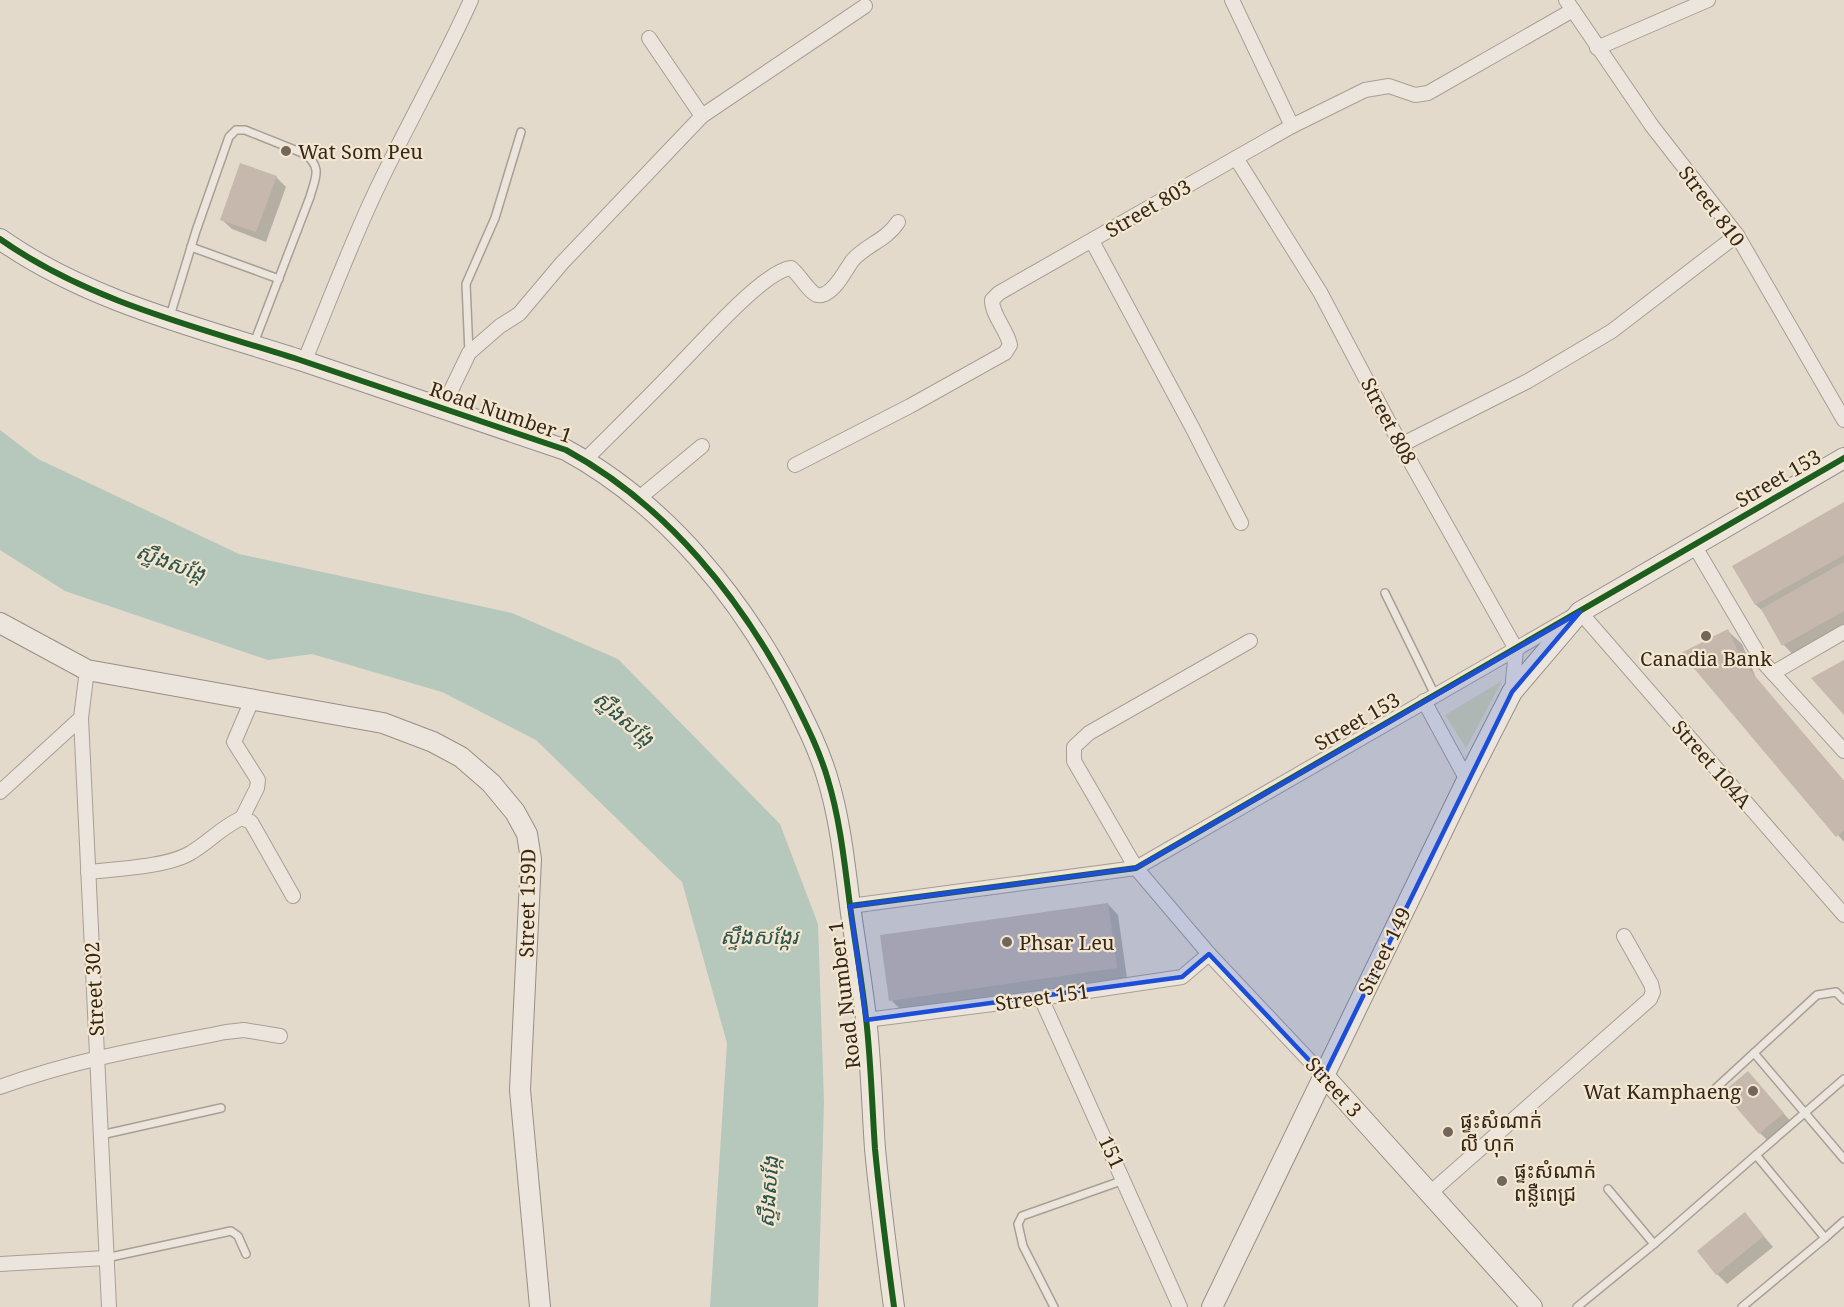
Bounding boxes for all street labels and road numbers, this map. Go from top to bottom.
street label: Street 810 [1673,160,1751,252]
street label: Street 803 [1100,173,1196,243]
street label: Street 808 [1355,373,1423,469]
street label: Road Number 1 [426,375,576,449]
street label: Street 153 [1730,443,1826,513]
street label: Street 153 [1309,686,1405,756]
street label: Street 104A [1666,714,1758,815]
street label: Street 159D [513,848,541,958]
street label: Street 149 [1351,903,1417,999]
street label: Road Number 1 [822,919,866,1071]
street label: Street 302 [78,941,110,1037]
street label: Street 151 [993,977,1091,1017]
street label: Street 3 [1300,1051,1368,1123]
street label: 151 [1093,1131,1131,1173]

